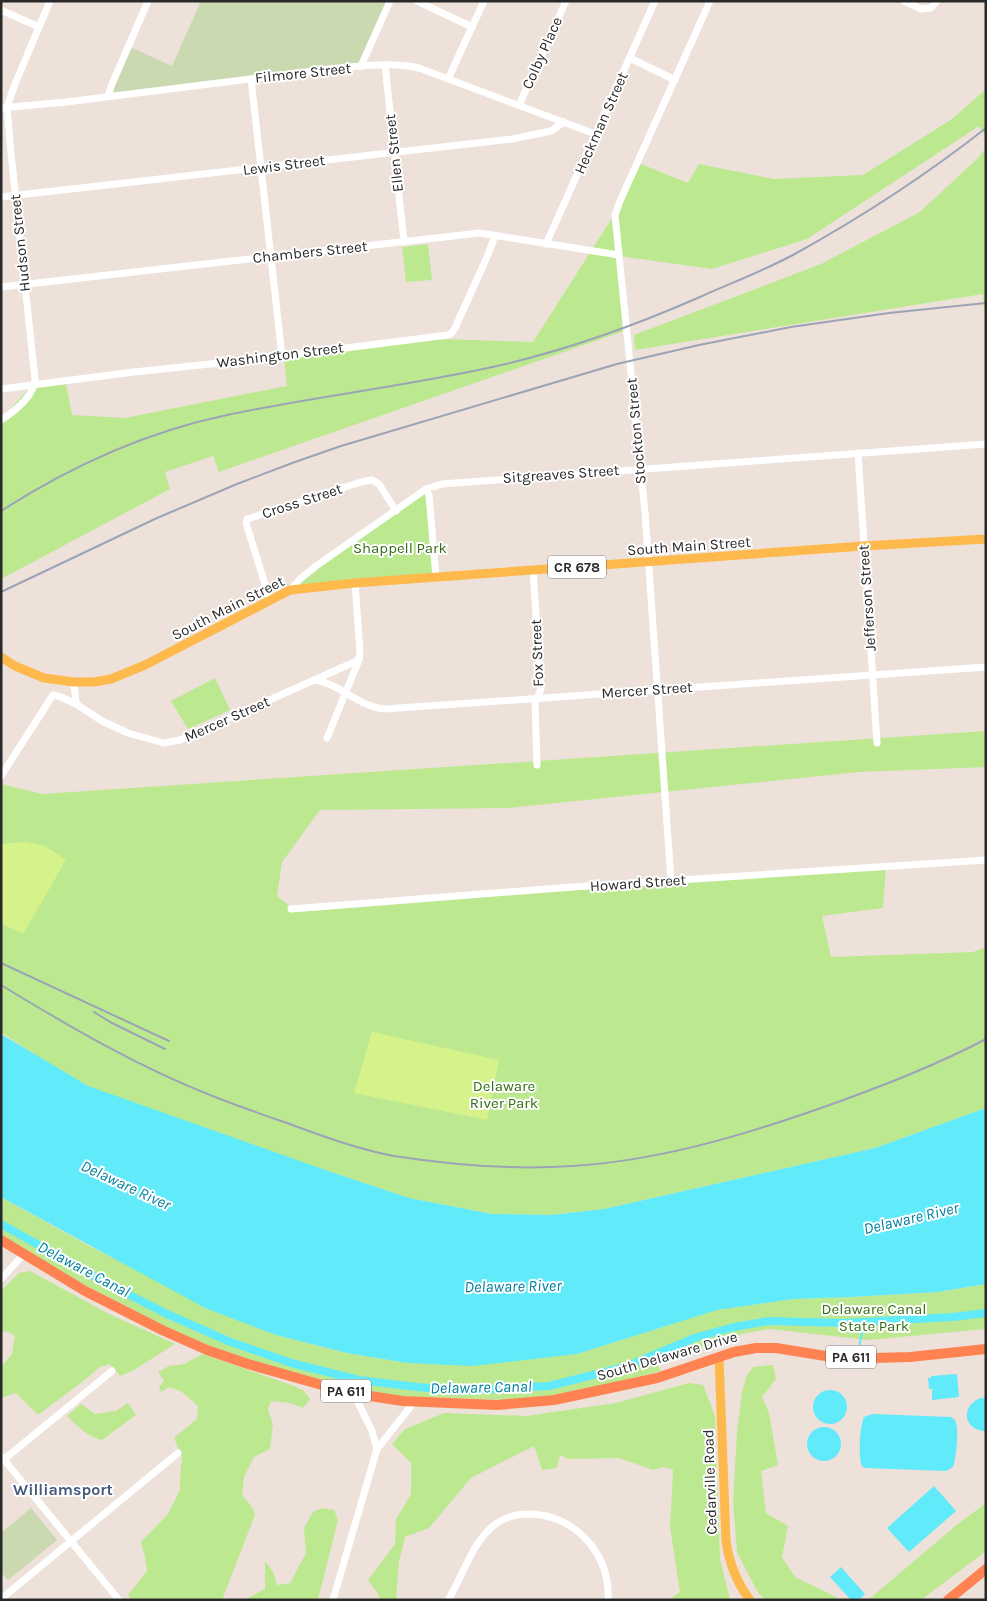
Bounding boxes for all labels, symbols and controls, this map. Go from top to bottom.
street label: Colby Place [518,14,566,92]
street label: Filmore Street [254,59,352,87]
street label: Heckman Street [570,69,632,177]
street label: Ellen Street [381,113,407,193]
street label: Lewis Street [242,151,326,179]
street label: Hudson Street [6,193,34,293]
street label: Chambers Street [252,237,369,267]
street label: Washington Street [216,338,345,372]
street label: Stockton Street [622,377,650,485]
street label: Sitgreaves Street [502,461,620,487]
street label: Cross Street [260,479,345,522]
street label: South Main Street [627,533,752,559]
park label: Shappell Park [353,539,447,557]
street label: Jefferson Street [854,544,880,652]
road number: CR 678 [548,556,606,578]
street label: South Main Street [169,572,288,644]
street label: Fox Street [527,618,547,687]
street label: Mercer Street [601,678,694,702]
street label: Mercer Street [182,692,273,746]
street label: Howard Street [589,871,687,895]
park label: Delaware River Park [470,1077,538,1112]
water label: Delaware River [78,1156,174,1214]
water label: Delaware River [862,1198,961,1238]
water label: Delaware Canal [35,1237,133,1301]
water label: Delaware River [464,1276,562,1296]
park label: Delaware Canal State Park [822,1300,926,1335]
street label: South Delaware Drive [595,1327,739,1385]
road number: PA 611 [826,1345,876,1368]
water label: Delaware Canal [430,1377,532,1397]
road number: PA 611 [321,1380,371,1402]
street label: Cedarville Road [699,1429,721,1535]
district label: Williamsport [13,1480,113,1499]

